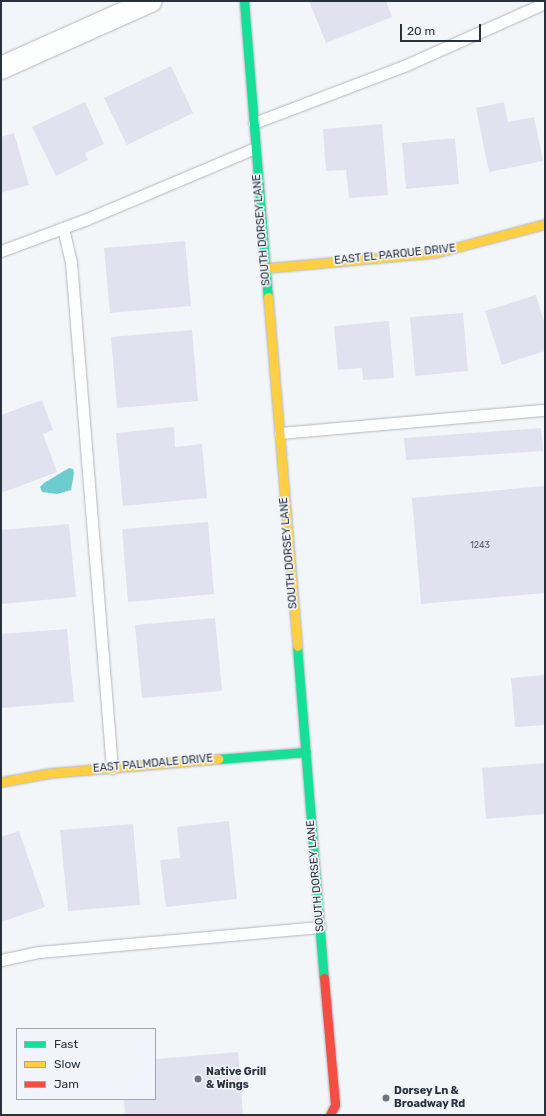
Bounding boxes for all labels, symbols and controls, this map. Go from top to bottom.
scale bar [402,16,483,42]
text: 20 m [407,24,435,38]
street label: SOUTH DORSEY LANE [251,173,273,287]
street label: EAST EL PARQUE DRIVE [333,242,457,268]
street label: SOUTH DORSEY LANE [278,496,300,610]
house number: 1243 [470,540,490,550]
street label: EAST PALMDALE DRIVE [92,752,214,776]
street label: SOUTH DORSEY LANE [305,819,327,933]
legend [16,1028,156,1100]
text: Fast [54,1037,78,1051]
text: Slow [54,1057,81,1071]
place label: Native Grill & Wings [206,1066,266,1092]
marker: Native Grill & Wings [193,1074,203,1084]
text: Jam [54,1077,79,1091]
place label: Dorsey Ln & Broadway Rd [394,1085,466,1111]
marker: Dorsey Ln & Broadway Rd [381,1093,391,1103]

